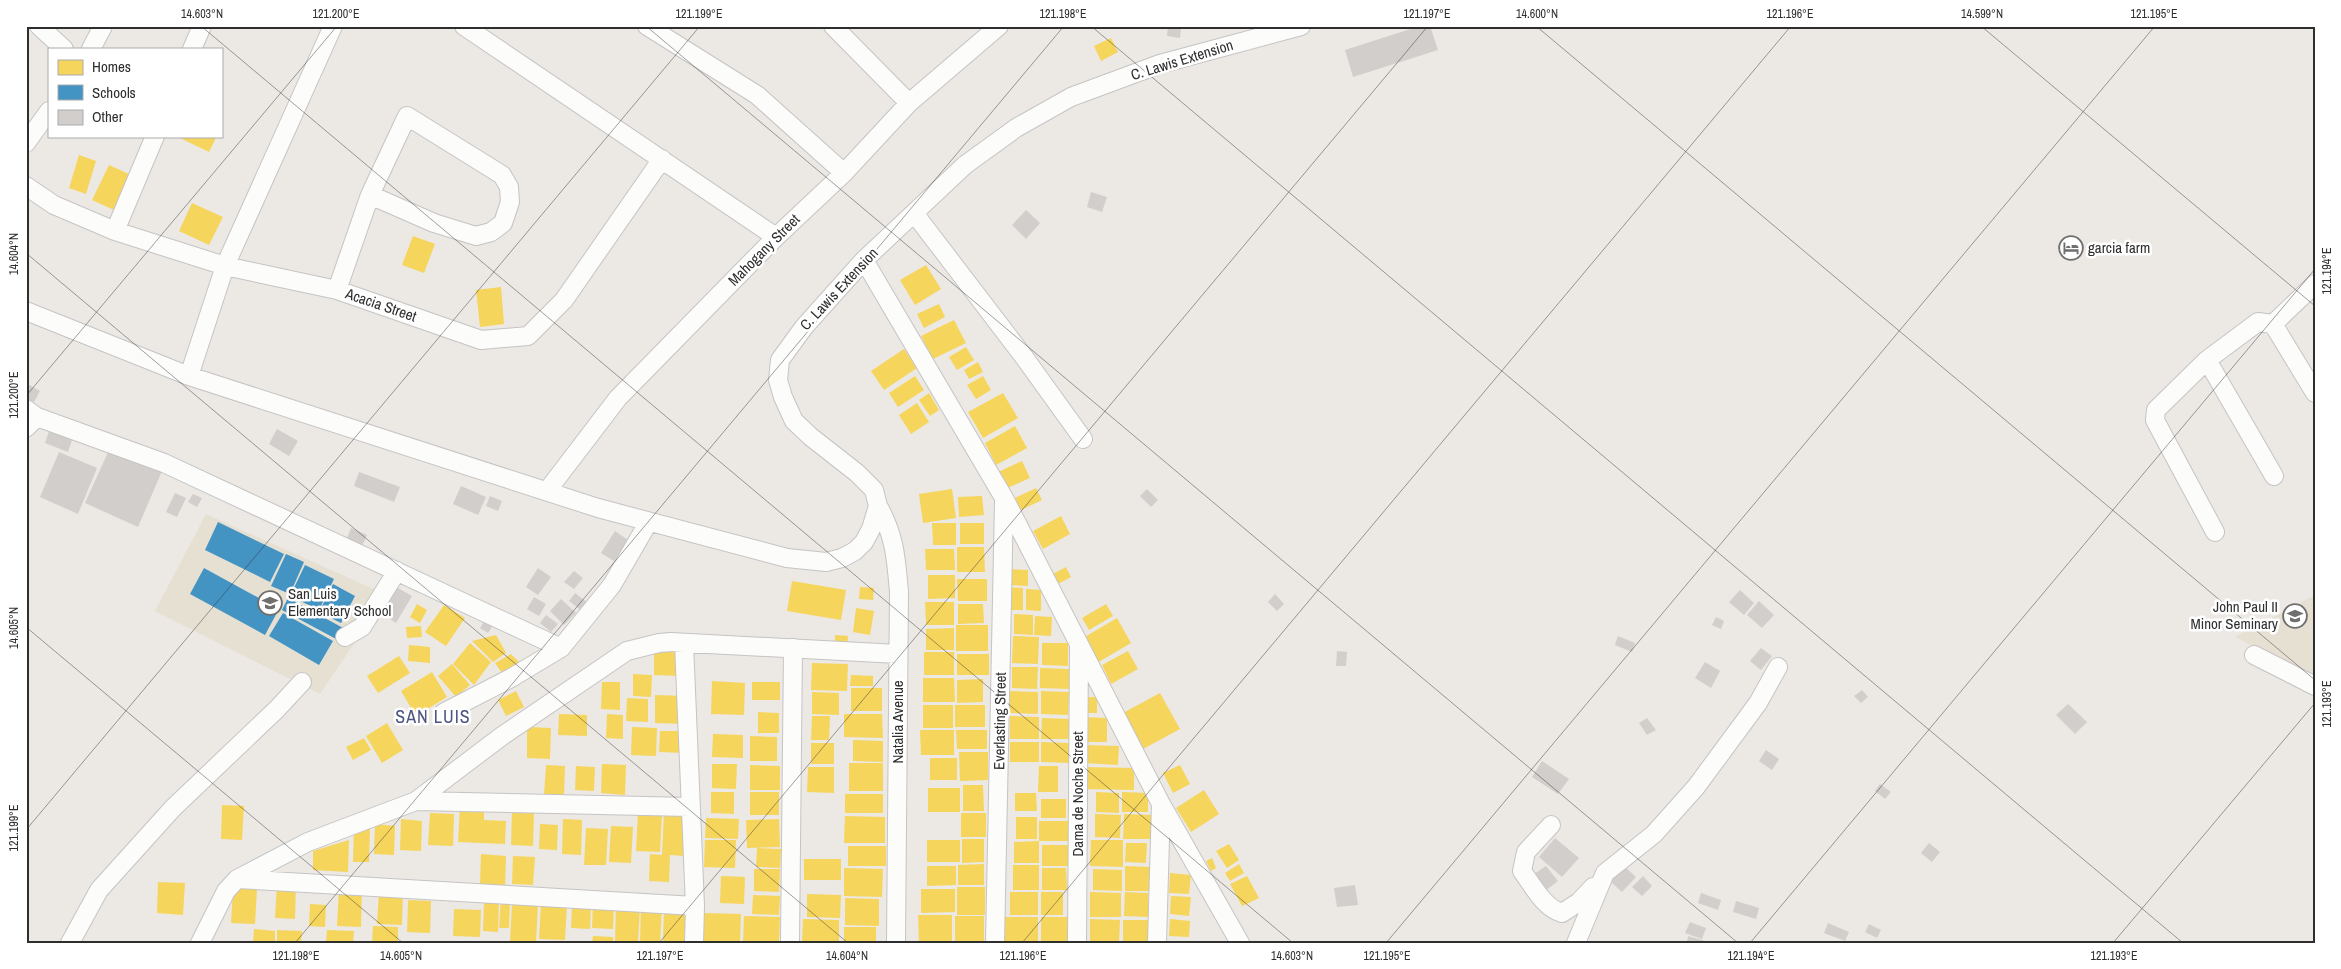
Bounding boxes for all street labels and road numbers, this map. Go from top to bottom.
street label: C. Lawis Extension [1128,34,1236,85]
street label: Mahogany Street [723,209,805,290]
street label: C. Lawis Extension [795,243,882,335]
street label: Acacia Street [342,282,420,327]
street label: Everlasting Street [988,671,1011,770]
street label: Natalia Avenue [887,680,908,764]
street label: Dama de Noche Street [1067,731,1088,857]

